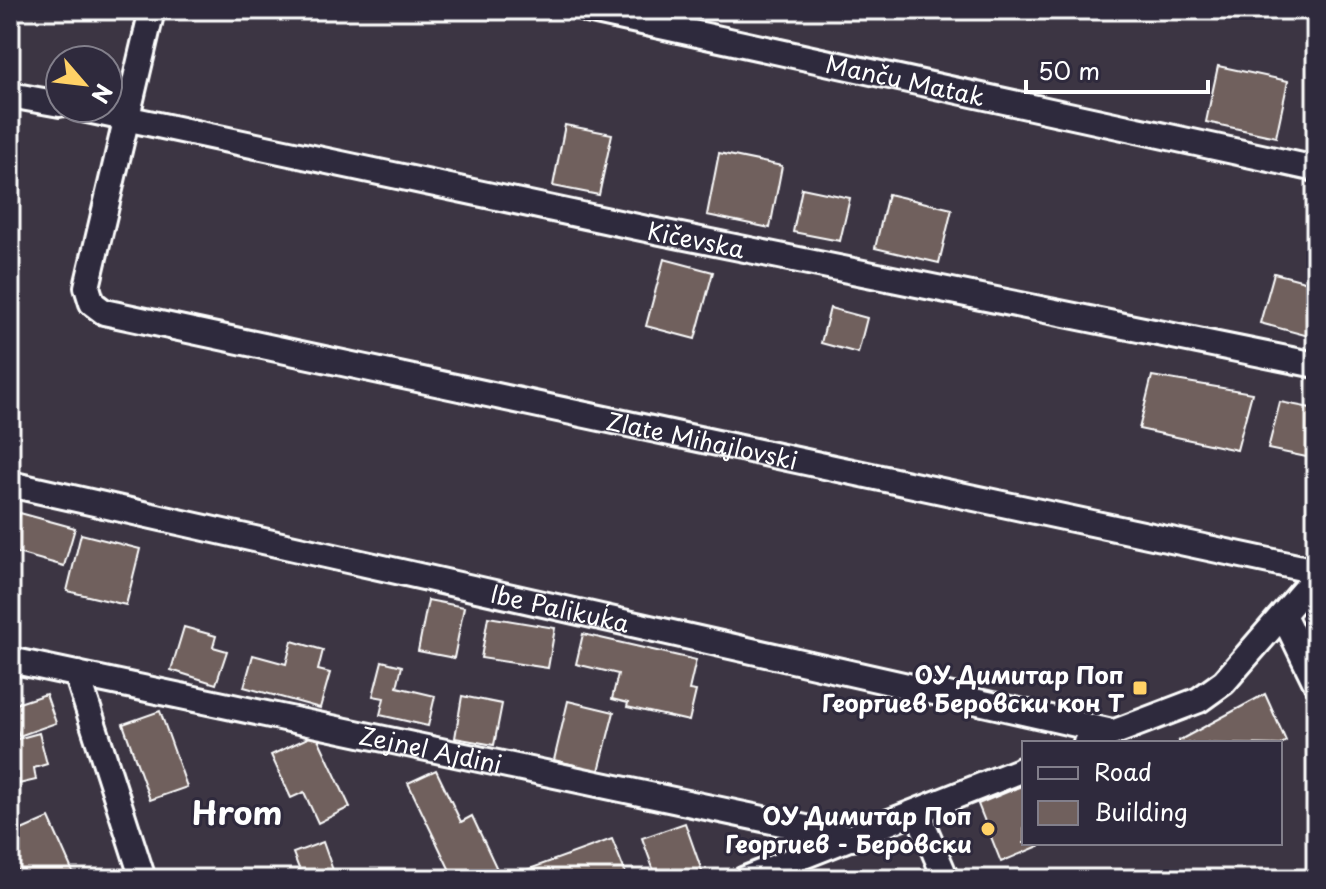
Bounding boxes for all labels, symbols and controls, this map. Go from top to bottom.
north arrow [44,44,124,124]
scale bar [1026,44,1208,94]
street label: Manču Matak [823,45,988,114]
text: 50 m [1038,52,1100,88]
text: N [84,79,122,110]
street label: Kičevska [644,212,748,267]
street label: Zlate Mihajlovski [603,402,801,478]
street label: Ibe Palikuḱa [487,575,633,641]
place label: ОУ Димитар Поп Георгиев Беровски кон Т [822,656,1125,720]
marker: ОУ Димитар Поп Георгиев Беровски кон Т [1131,679,1149,697]
street label: Zejnel Ajdini [356,716,505,781]
legend [1022,741,1282,845]
text: Road [1094,753,1152,789]
district label: Hrom [192,788,282,836]
text: Building [1094,793,1188,829]
place label: ОУ Димитар Поп Георгиев - Беровски [725,797,972,861]
marker: ОУ Димитар Поп Георгиев - Беровски [979,820,997,838]

